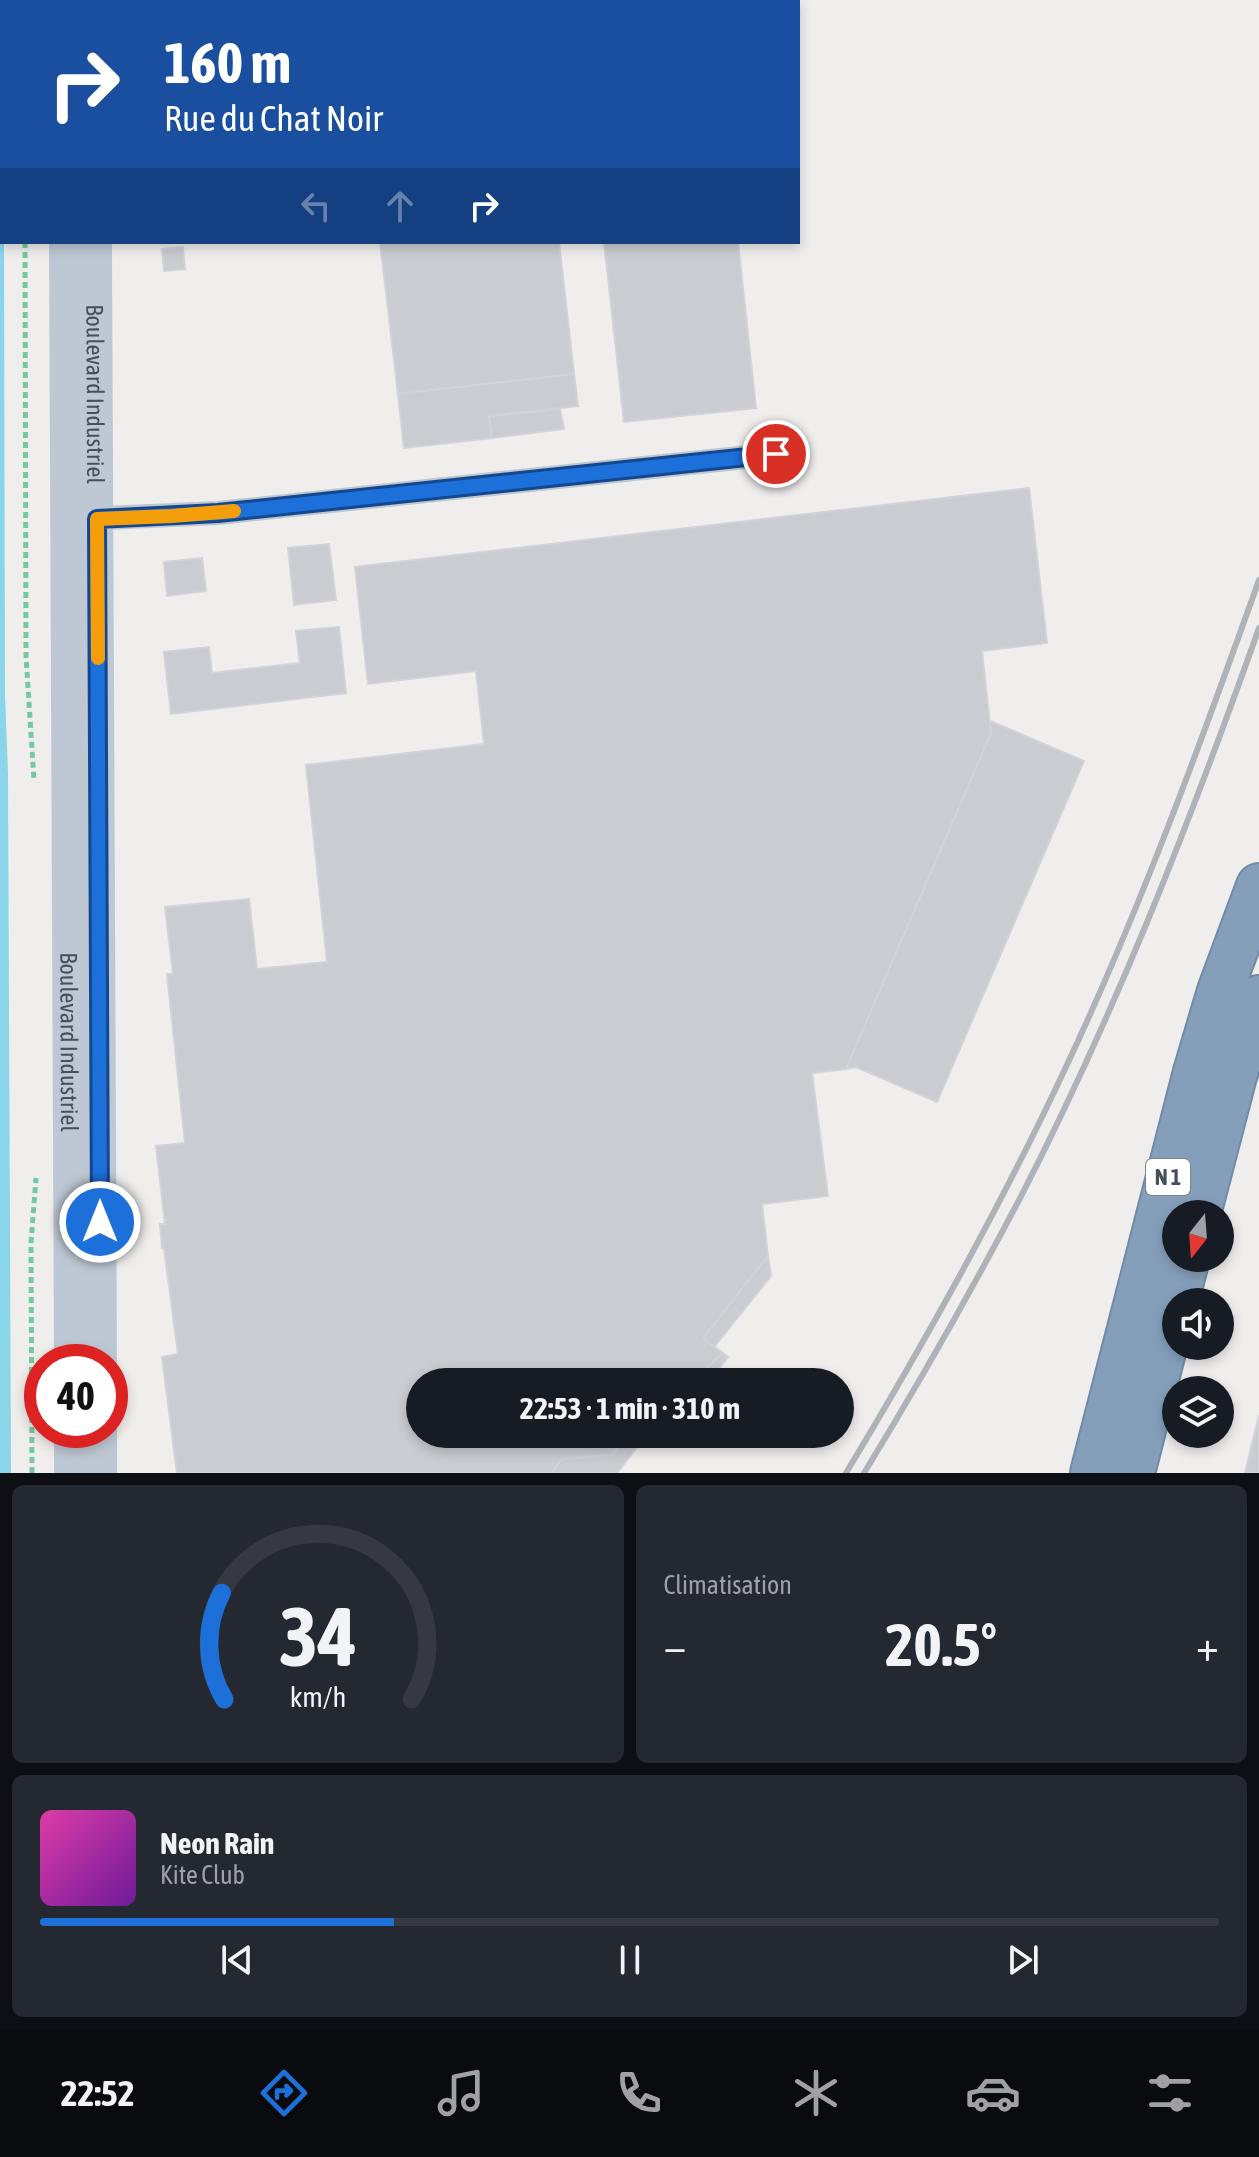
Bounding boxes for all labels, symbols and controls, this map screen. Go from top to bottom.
text: 160 m [164,31,291,95]
icon: right [32,32,136,136]
text: Rue du Chat Noir [164,97,383,139]
icon: left [294,184,338,228]
icon: ahead [378,184,422,228]
icon: right [462,184,506,228]
street label: Boulevard Industriel [82,304,110,485]
pin [742,420,810,488]
icon: arrive [754,432,798,476]
street label: Boulevard Industriel [56,952,83,1133]
road number: N 1 [1146,1159,1190,1195]
position arrow [58,1180,142,1264]
north arrow [1162,1200,1234,1272]
map controls [1162,1200,1234,1448]
button: sound [1162,1288,1234,1360]
speed limit sign: 40 [24,1344,128,1448]
button: layers [1162,1376,1234,1448]
text: 22:53 · 1 min · 310 m [520,1391,740,1425]
text: Climatisation [664,1570,792,1600]
text: 34 [279,1588,357,1684]
text: 20.5° [885,1610,997,1679]
text: − [664,1620,686,1670]
text: + [1196,1620,1219,1670]
text: km/h [289,1680,346,1713]
text: Neon Rain [160,1826,274,1860]
text: Kite Club [160,1860,245,1890]
icon: previous [215,1938,259,1982]
icon: pause [608,1938,652,1982]
icon: next [1001,1938,1045,1982]
icon: directions [256,2065,312,2121]
icon: music [433,2065,489,2121]
icon: phone [611,2065,667,2121]
icon: climate [788,2065,844,2121]
icon: car [965,2065,1021,2121]
icon: filters [1142,2065,1198,2121]
text: 22:52 [61,2072,135,2114]

